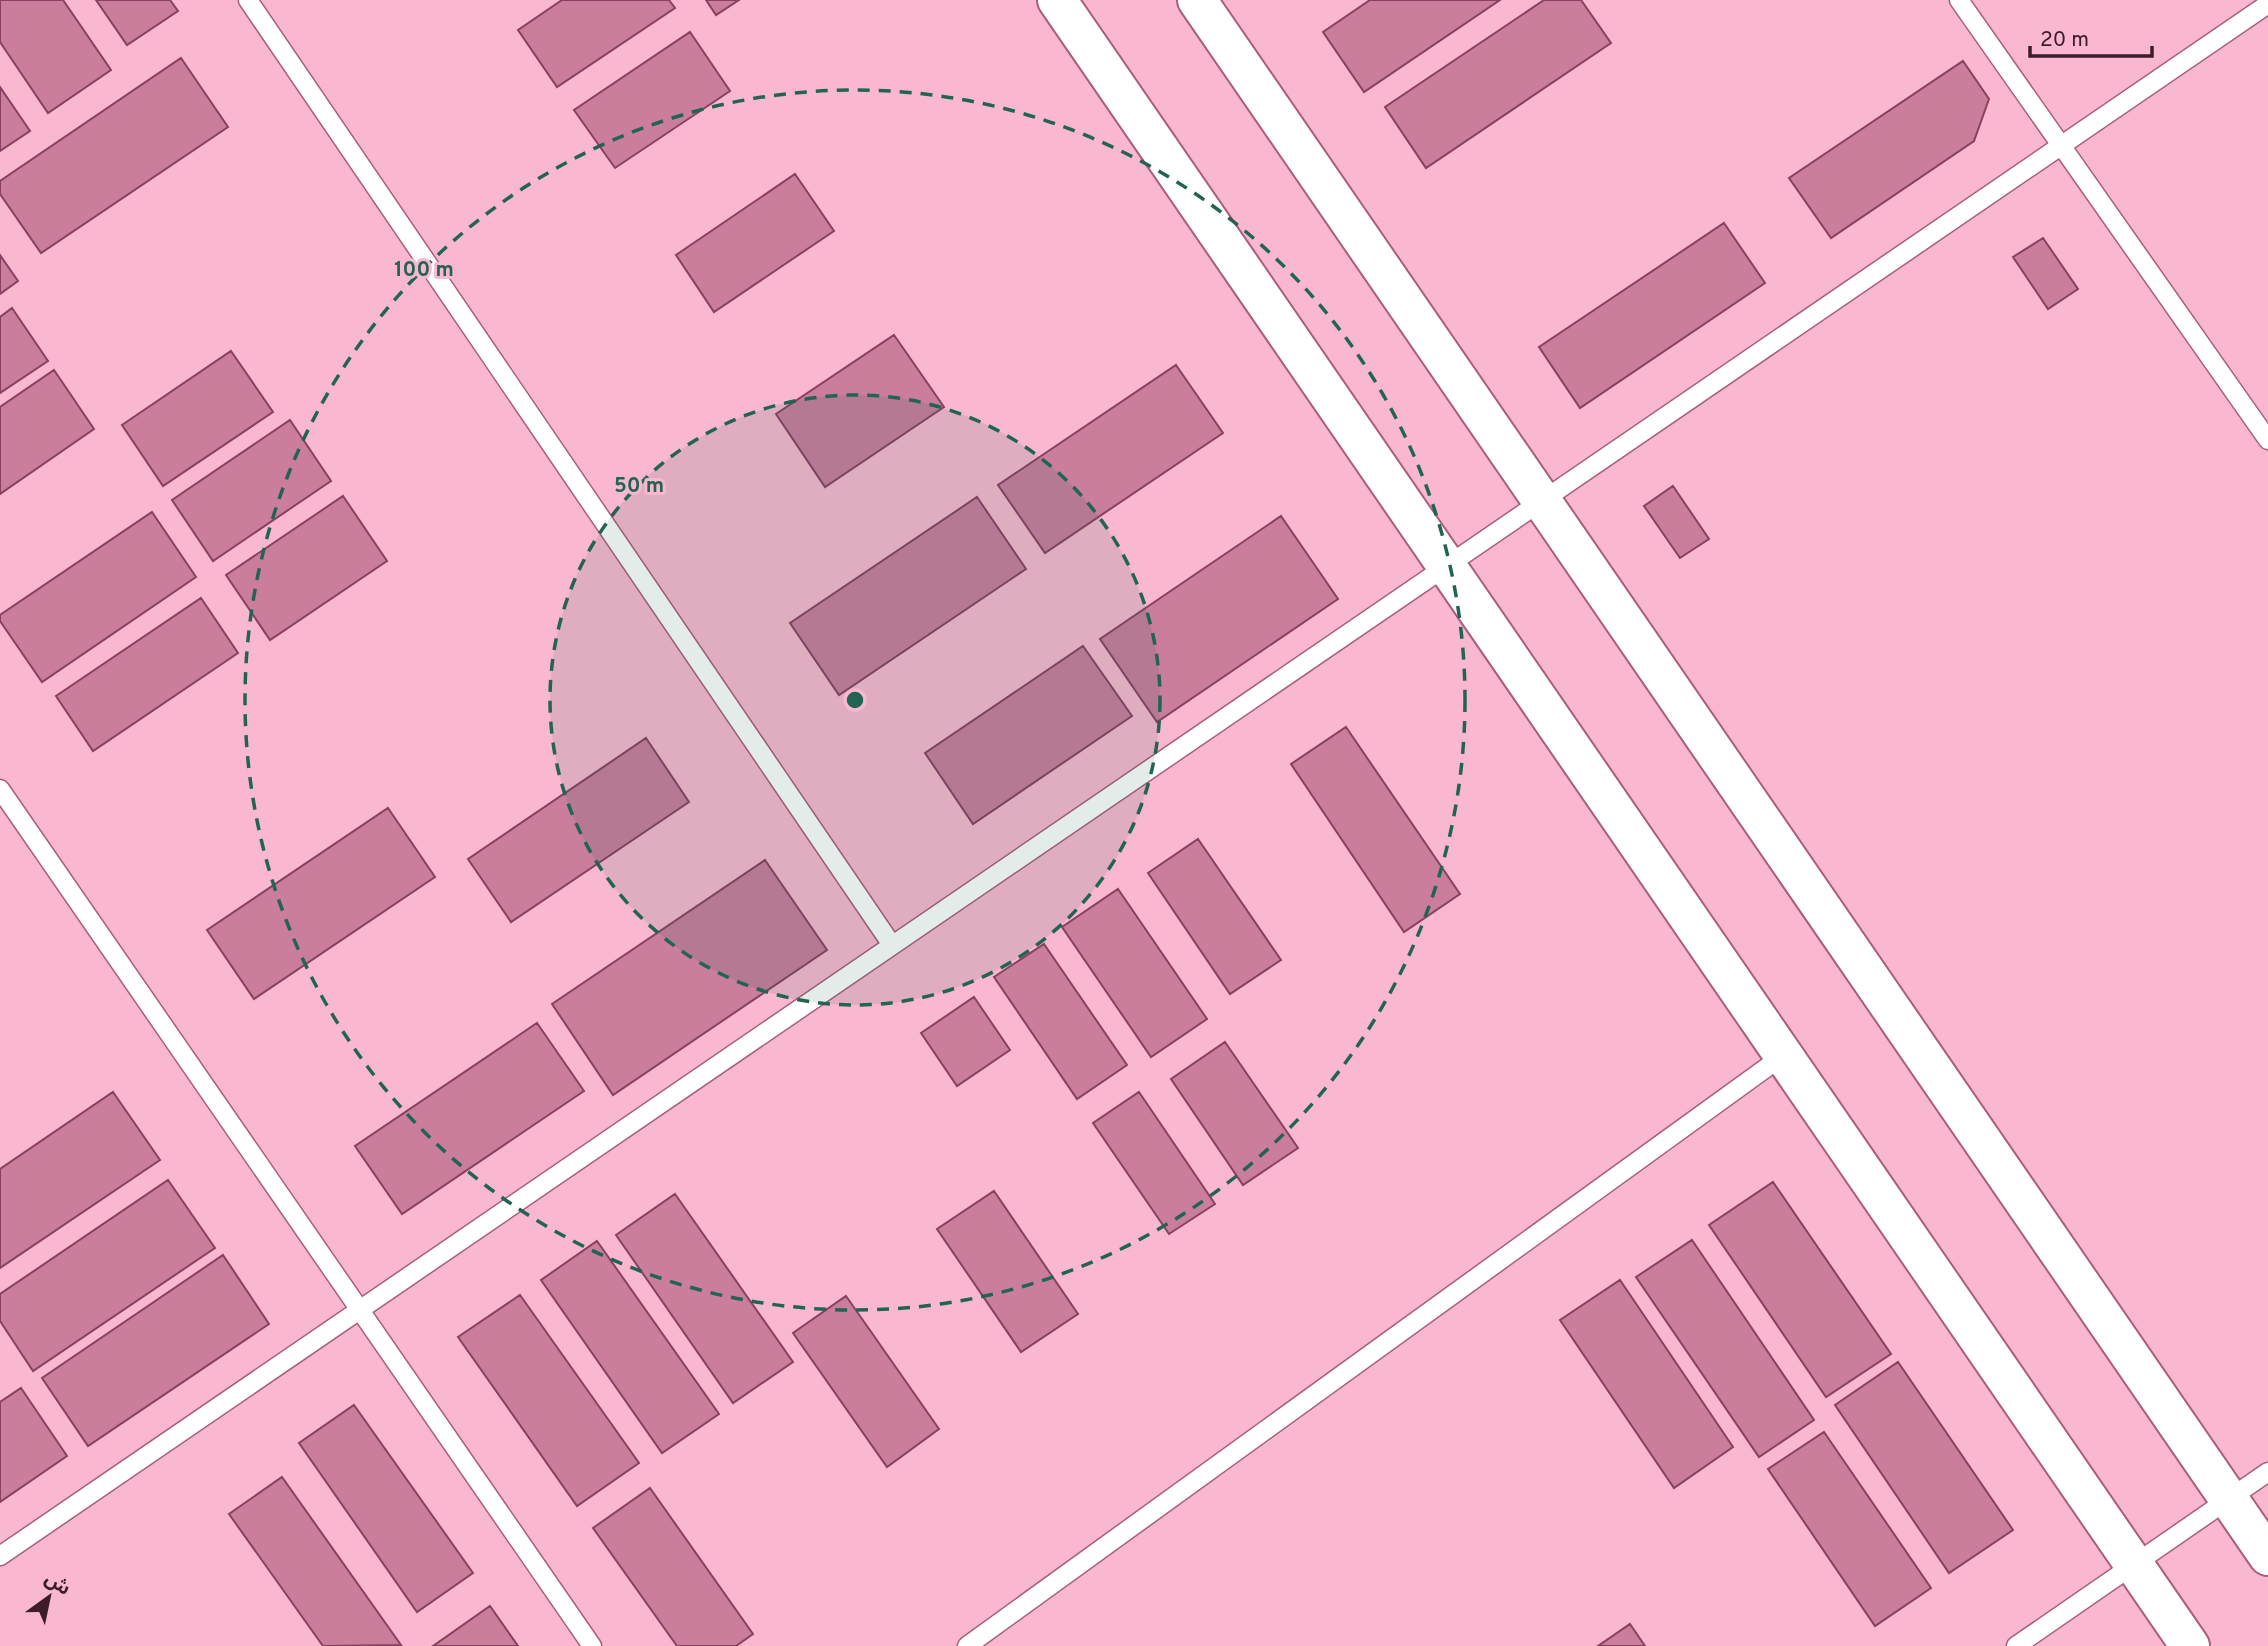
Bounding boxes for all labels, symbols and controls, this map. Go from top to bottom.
scale bar [2030,14,2152,58]
text: 20 m [2040,27,2089,54]
text: 100 m [394,257,454,284]
text: 50 m [614,473,664,500]
centre of rings [843,688,867,712]
north arrow [14,1562,84,1632]
text: ش [40,1567,75,1602]

